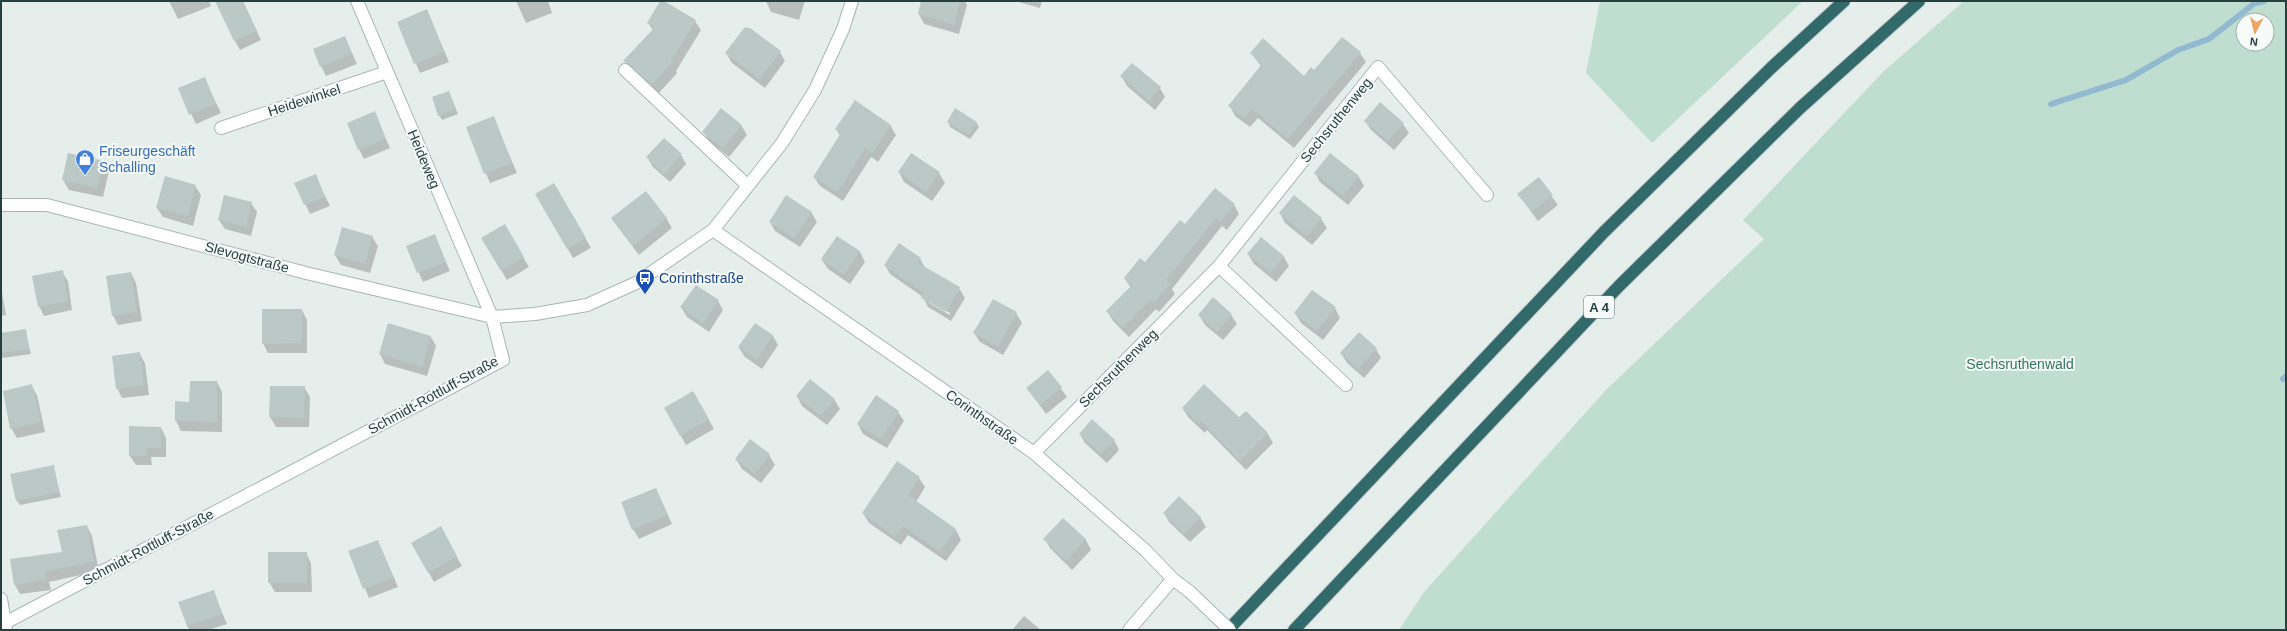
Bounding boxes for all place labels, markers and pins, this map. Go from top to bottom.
place label: Friseurgeschäft Schalling [99,143,196,175]
shop icon: Friseurgeschäft Schalling [74,148,96,176]
bus stop icon: Corinthstraße [634,267,656,295]
place label: Corinthstraße [659,270,744,286]

